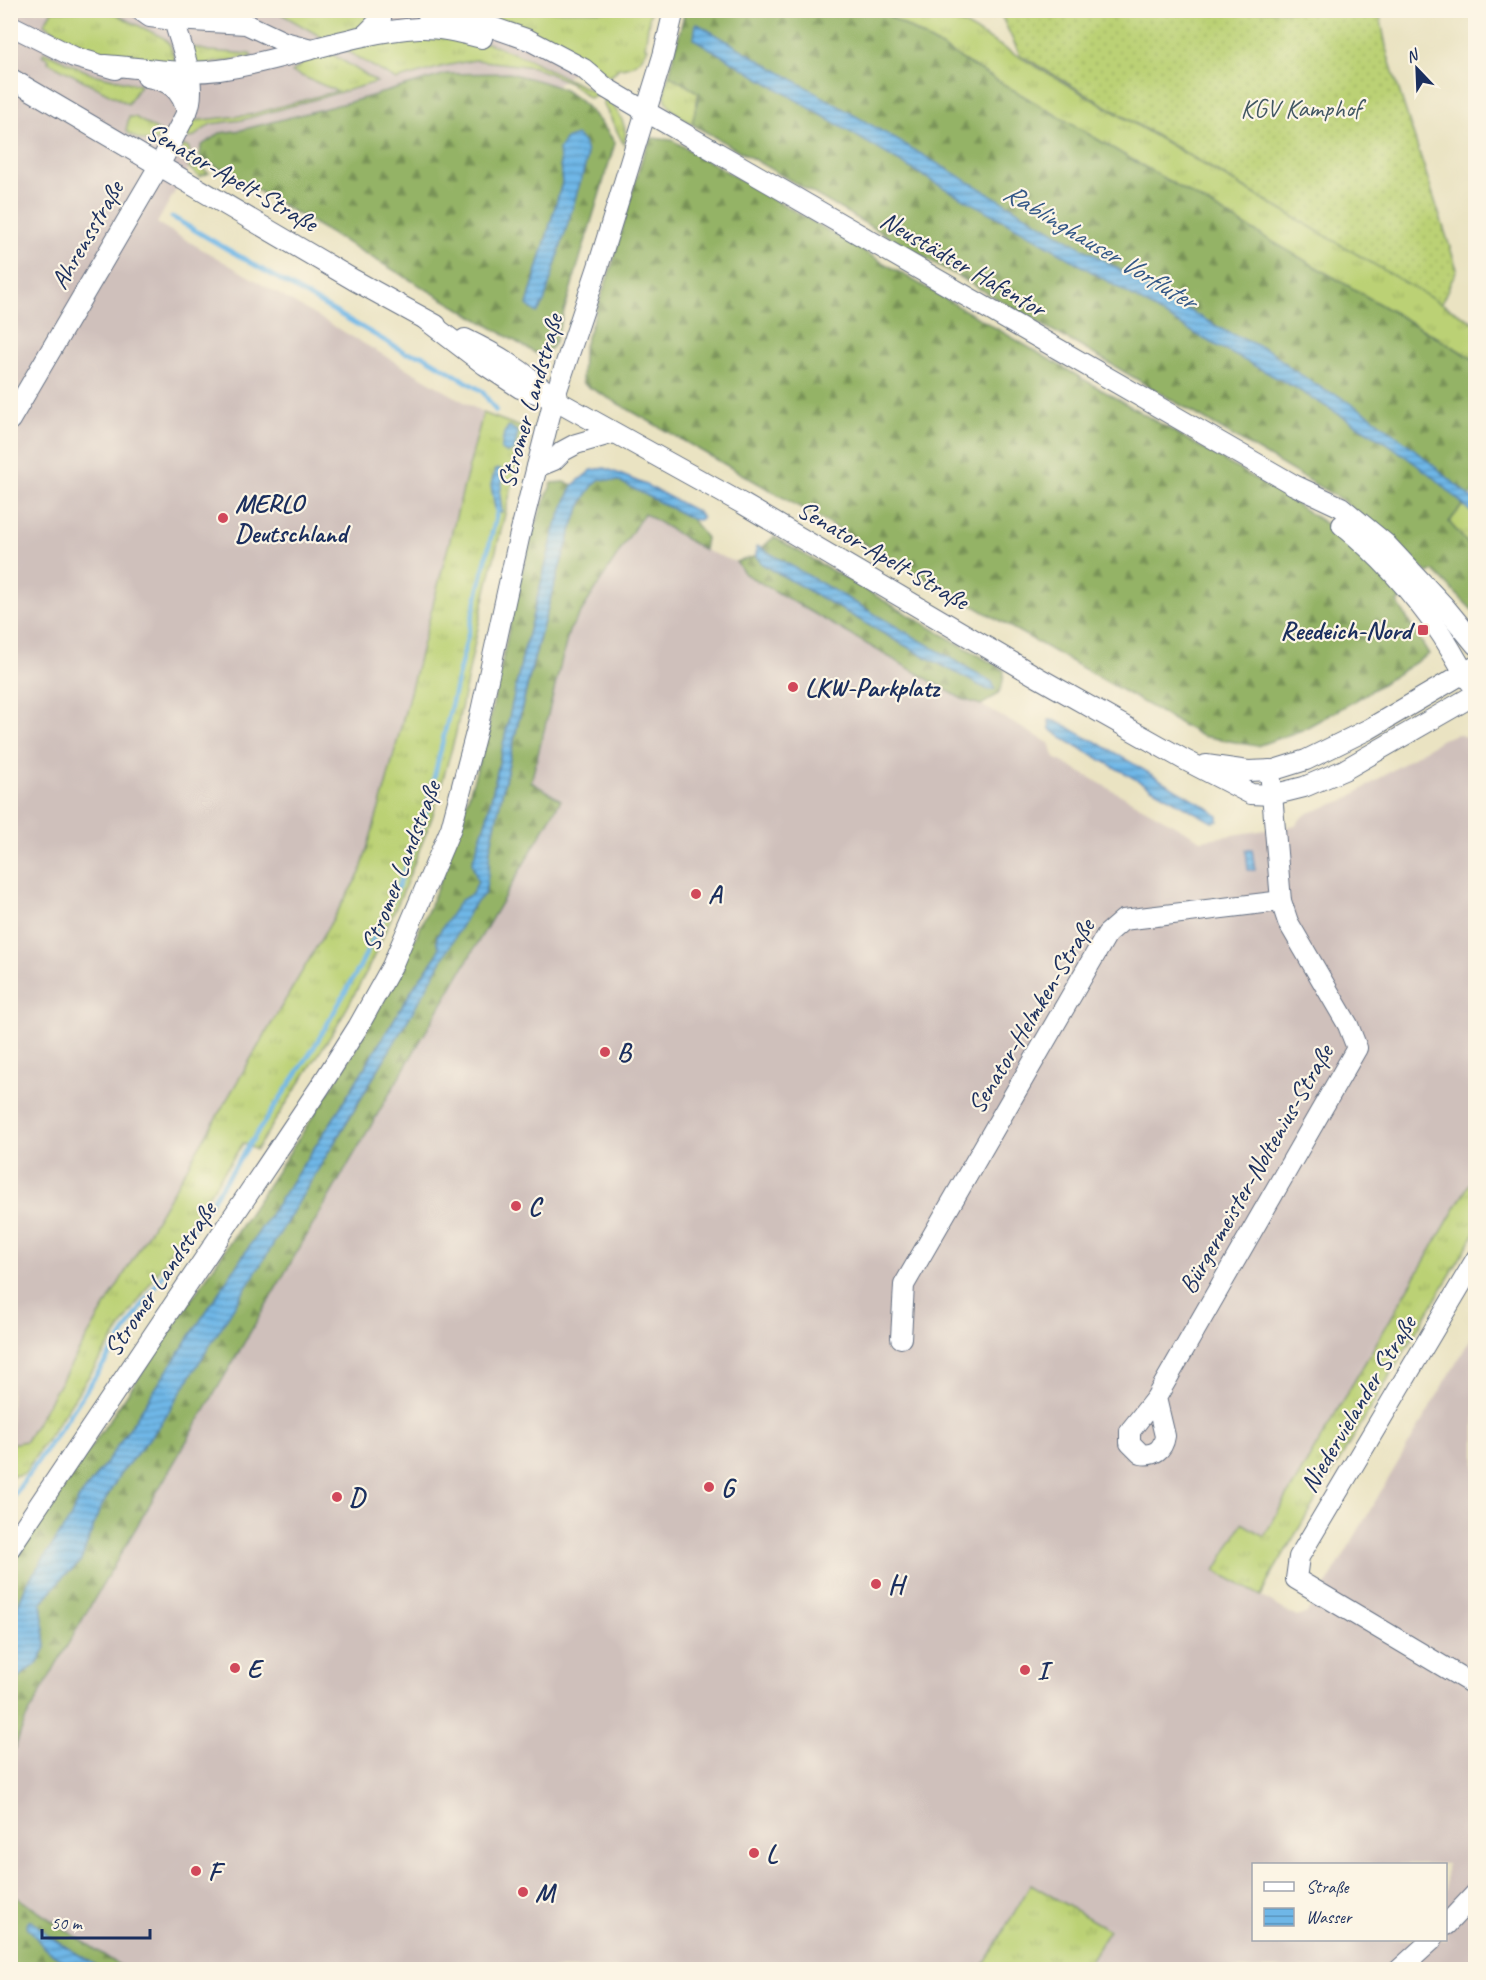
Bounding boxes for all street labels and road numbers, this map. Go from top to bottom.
street label: Senator-Apelt-Straße [140,115,326,241]
street label: Ahrensstraße [43,173,132,295]
street label: Neustädter Hafentor [874,203,1054,326]
street label: Stromer Landstraße [489,308,571,492]
street label: Senator-Apelt-Straße [791,493,977,619]
street label: Stromer Landstraße [353,774,450,956]
street label: Senator-Helmken-Straße [960,910,1103,1119]
street label: Bürgermeister-Noltenius-Straße [1171,1036,1342,1299]
street label: Stromer Landstraße [96,1193,225,1363]
street label: Niedervielander Straße [1292,1307,1425,1498]

